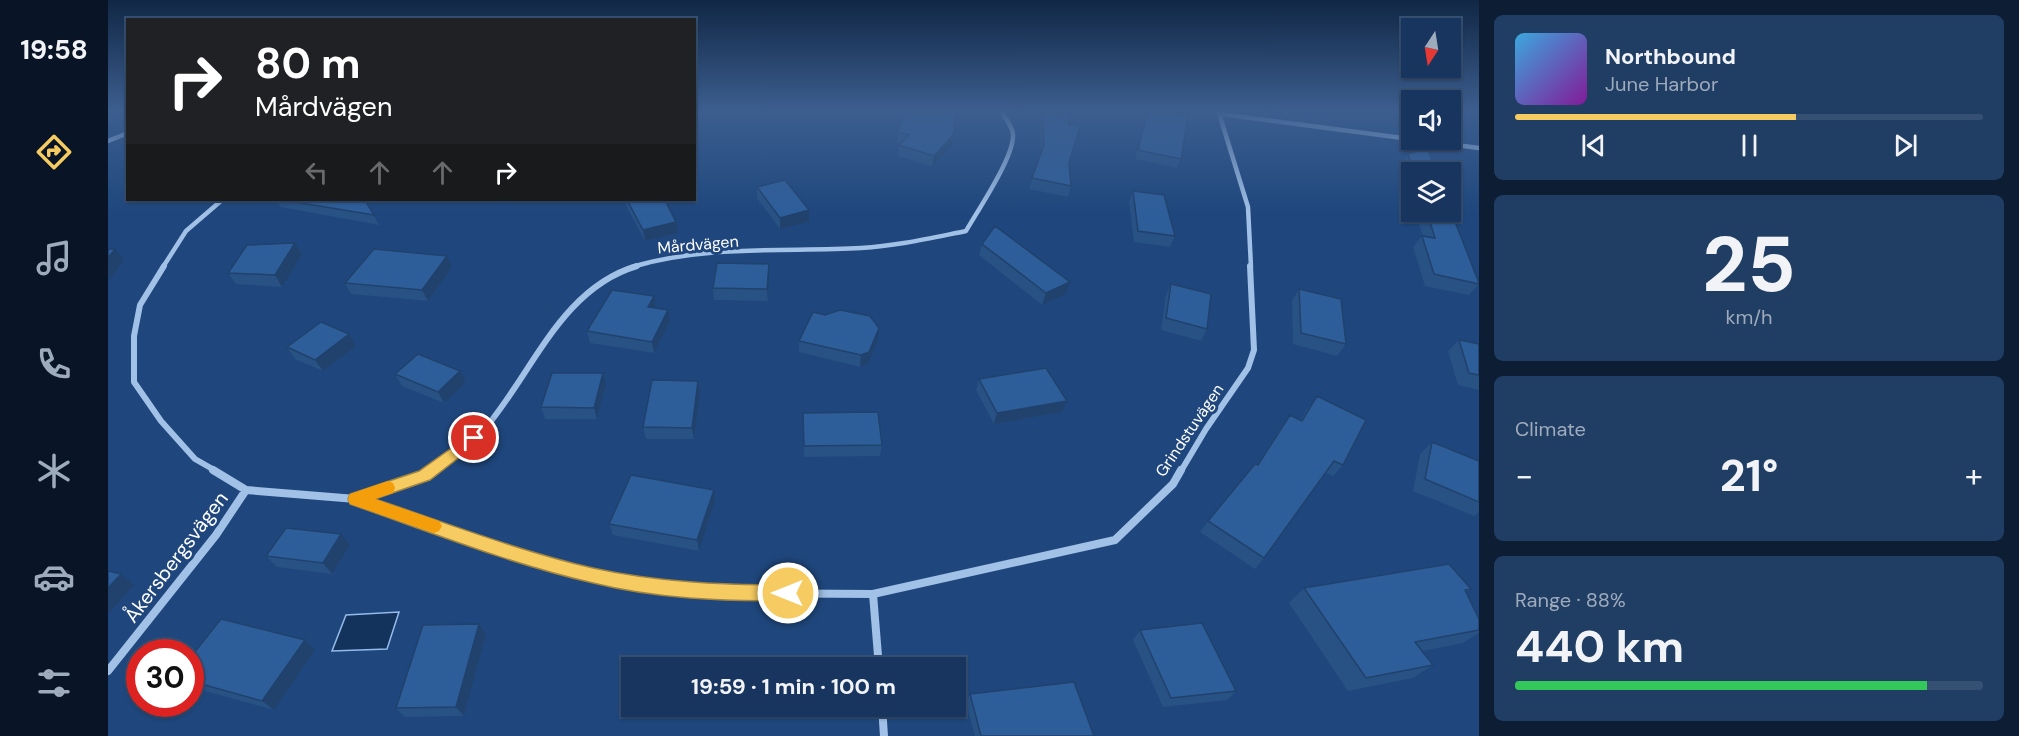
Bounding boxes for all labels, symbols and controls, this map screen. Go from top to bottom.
north arrow [1401,18,1461,78]
map controls [1401,18,1461,222]
text: 19:58 [20,32,88,67]
text: 80 m [255,36,361,91]
icon: right [156,42,234,120]
text: Northbound [1605,42,1736,71]
text: June Harbor [1605,71,1718,97]
text: Mårdvägen [255,89,392,124]
button: sound [1401,90,1461,150]
icon: previous [1577,129,1610,162]
icon: pause [1733,129,1766,162]
icon: next [1889,129,1922,162]
icon: directions [33,131,75,173]
icon: left [300,156,333,189]
icon: ahead [363,156,396,189]
icon: ahead [426,156,459,189]
icon: right [489,156,522,189]
button: layers [1401,162,1461,222]
text: 25 [1702,214,1796,315]
street label: Mårdvägen [657,230,740,259]
icon: music [33,237,75,279]
text: km/h [1725,304,1773,330]
icon: phone [33,343,75,385]
street label: Grindstuvägen [1151,380,1228,481]
pin [448,412,499,463]
text: Climate [1515,416,1586,442]
icon: arrive [457,421,490,454]
text: 21° [1720,446,1778,505]
icon: climate [33,450,75,492]
text: − [1515,454,1533,497]
text: + [1965,454,1983,497]
street label: Åkersbergsvägen [118,486,234,628]
icon: car [33,556,75,598]
position arrow [756,561,820,625]
text: Range · 88% [1515,587,1626,613]
text: 440 km [1515,617,1684,676]
speed limit sign: 30 [126,639,204,717]
icon: filters [33,662,75,704]
text: 19:59 · 1 min · 100 m [691,672,896,701]

